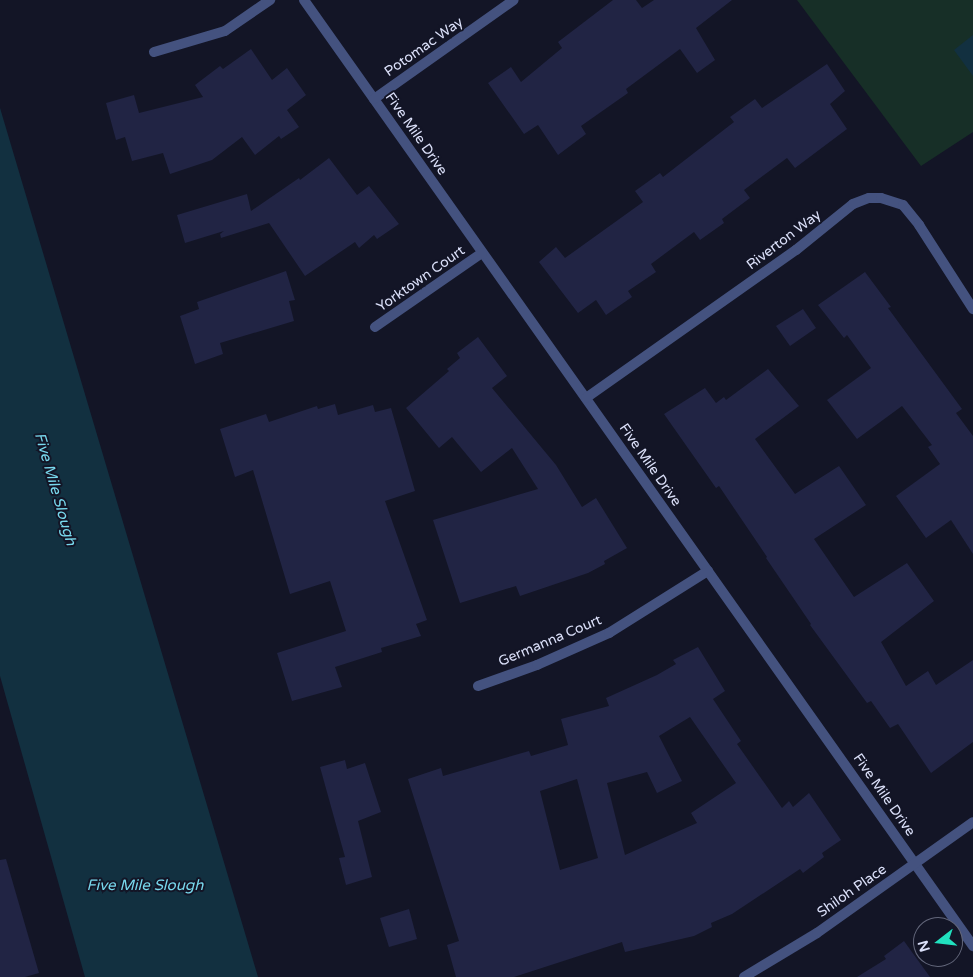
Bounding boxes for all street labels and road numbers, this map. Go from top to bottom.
street label: Potomac Way [381,14,467,80]
street label: Five Mile Drive [381,89,451,179]
street label: Riverton Way [743,207,825,273]
street label: Yorktown Court [374,242,468,316]
street label: Five Mile Drive [615,420,685,510]
street label: Germanna Court [496,612,604,670]
street label: Five Mile Drive [849,750,919,840]
street label: Shiloh Place [814,861,890,921]

